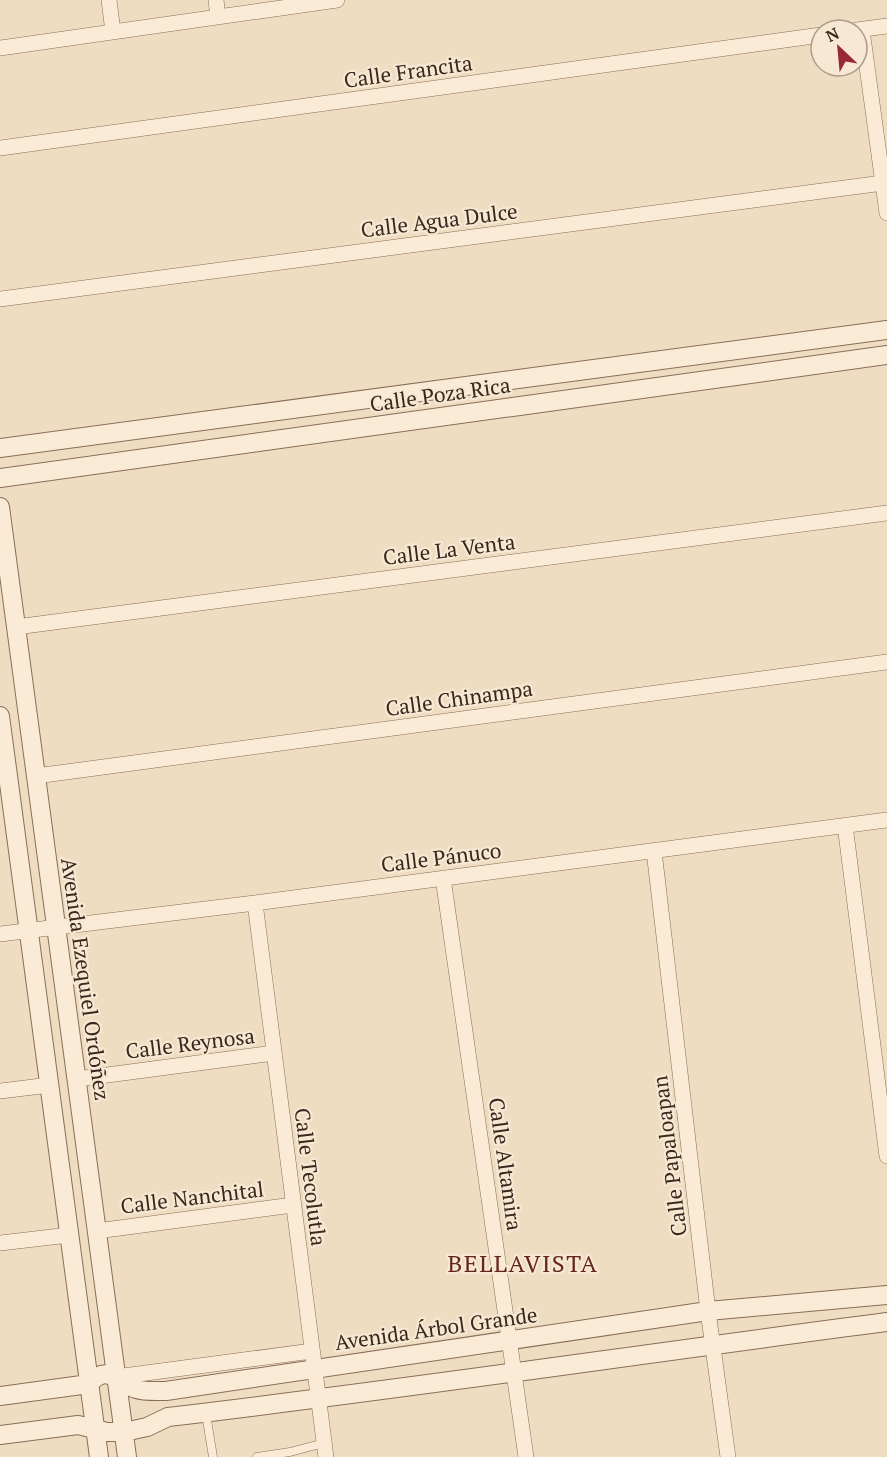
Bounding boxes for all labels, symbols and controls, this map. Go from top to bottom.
north arrow [809,18,869,78]
text: N [822,22,843,47]
street label: Calle Francita [342,48,474,94]
street label: Calle Agua Dulce [359,196,519,244]
street label: Calle Poza Rica [368,370,513,418]
street label: Calle La Venta [381,527,517,571]
street label: Calle Chinampa [384,674,535,722]
street label: Calle Pánuco [379,836,503,878]
street label: Avenida Ezequiel Ordóñez [55,856,117,1102]
street label: Calle Reynosa [124,1021,257,1065]
street label: Calle Papaloapan [645,1074,693,1238]
street label: Calle Altamira [483,1096,529,1233]
street label: Calle Tecolutla [289,1106,333,1248]
street label: Calle Nanchital [119,1174,265,1220]
district label: BELLAVISTA [447,1247,599,1279]
street label: Avenida Árbol Grande [333,1300,539,1356]

